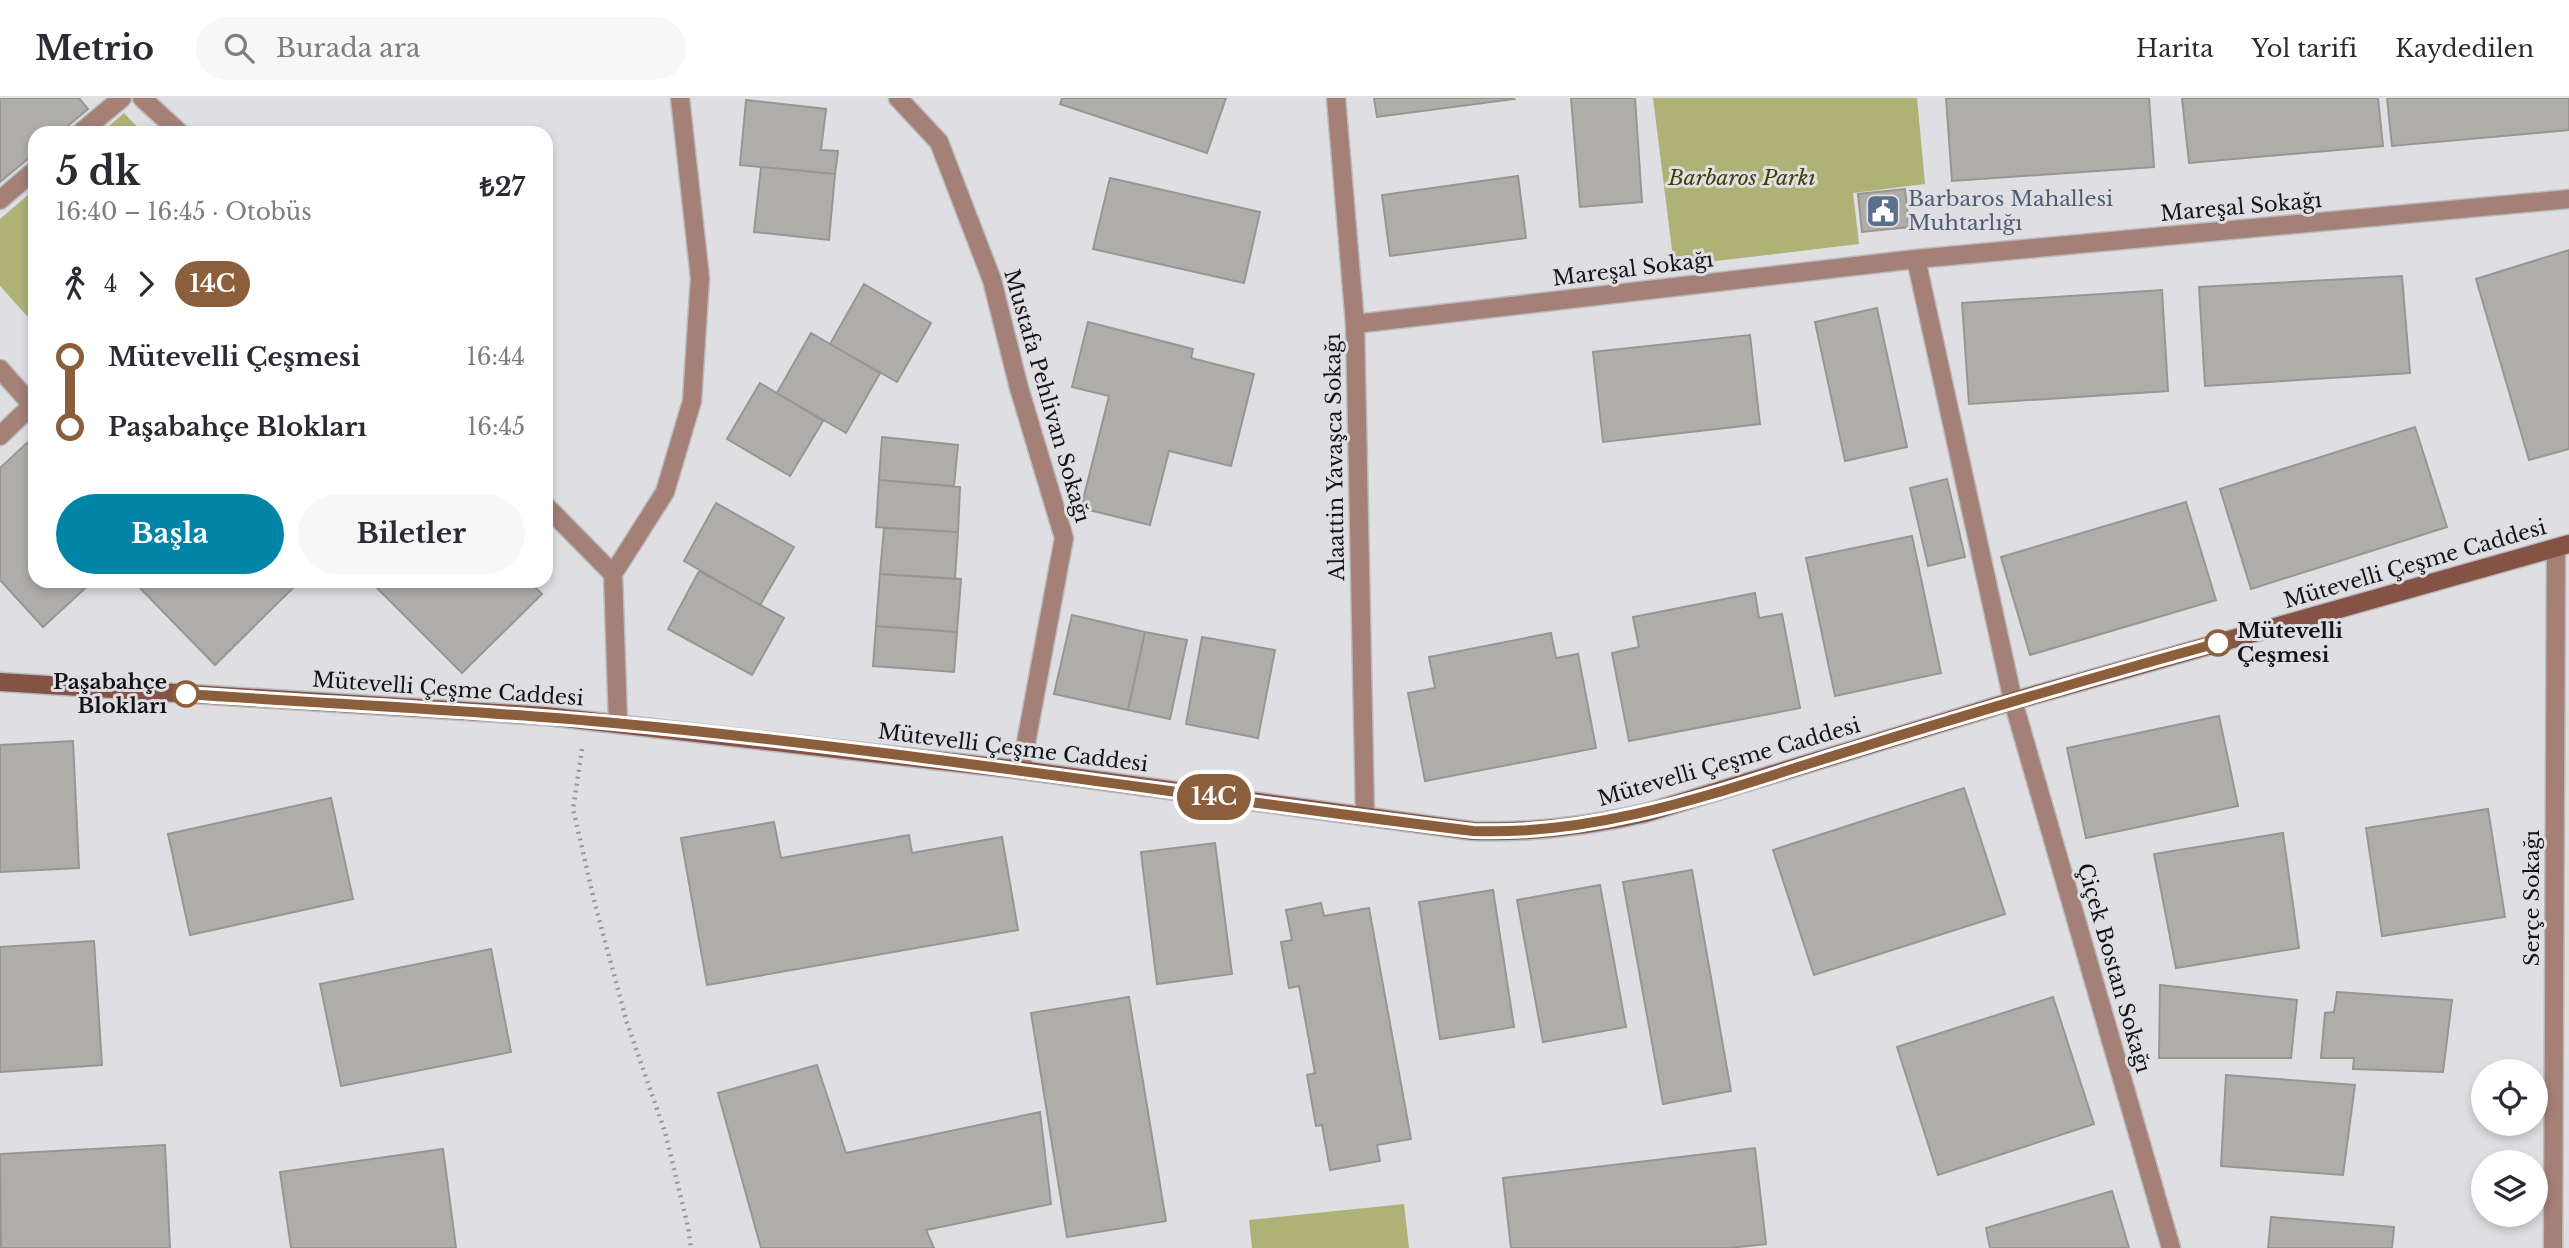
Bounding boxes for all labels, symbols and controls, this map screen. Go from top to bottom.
search box [196,17,686,80]
text: Metrio [35,28,154,69]
icon: search [220,29,258,67]
text: Burada ara [276,32,421,64]
text: Harita [2136,34,2214,63]
text: Yol tarifi [2252,34,2357,63]
text: Kaydedilen [2395,34,2534,63]
text: 5 dk [56,148,140,195]
park label: Barbaros Parkı [1667,165,1816,191]
text: ₺27 [480,171,525,203]
place label: Barbaros Mahallesi Muhtarlığı [1908,186,2113,236]
street label: Mareşal Sokağı [2159,187,2323,227]
public building icon: Barbaros Mahallesi Muhtarlığı [1864,192,1902,230]
text: 16:40 – 16:45 · Otobüs [56,198,312,226]
street label: Mareşal Sokağı [1551,246,1715,292]
icon: walk [56,265,94,303]
icon: forward [127,265,165,303]
street label: Mustafa Pehlivan Sokağı [998,266,1096,526]
text: 14C [189,269,236,298]
text: 4 [104,270,117,298]
street label: Alaattin Yavaşca Sokağı [1320,333,1350,582]
text: Mütevelli Çeşmesi [108,341,360,373]
text: 16:44 [466,343,525,371]
text: Paşabahçe Blokları [108,411,367,443]
text: 16:45 [467,413,525,441]
button: Başla [56,494,284,574]
button: Biletler [298,494,525,574]
street label: Mütevelli Çeşme Caddesi [2281,514,2549,614]
place label: Mütevelli Çeşmesi [2237,618,2343,668]
marker: Mütevelli Çeşmesi [2205,630,2231,656]
street label: Mütevelli Çeşme Caddesi [311,667,585,711]
place label: Paşabahçe Blokları [53,669,167,719]
marker: Paşabahçe Blokları [173,681,199,707]
street label: Mütevelli Çeşme Caddesi [1595,712,1863,812]
street label: Mütevelli Çeşme Caddesi [876,719,1150,777]
line badge: 14C [1174,774,1254,820]
text: 14C [1191,782,1237,811]
street label: Serçe Sokağı [2519,830,2545,966]
street label: Çiçek Bostan Sokağı [2072,860,2156,1076]
map controls [2471,1059,2548,1227]
button: locate [2471,1059,2548,1136]
button: layers [2471,1150,2548,1227]

